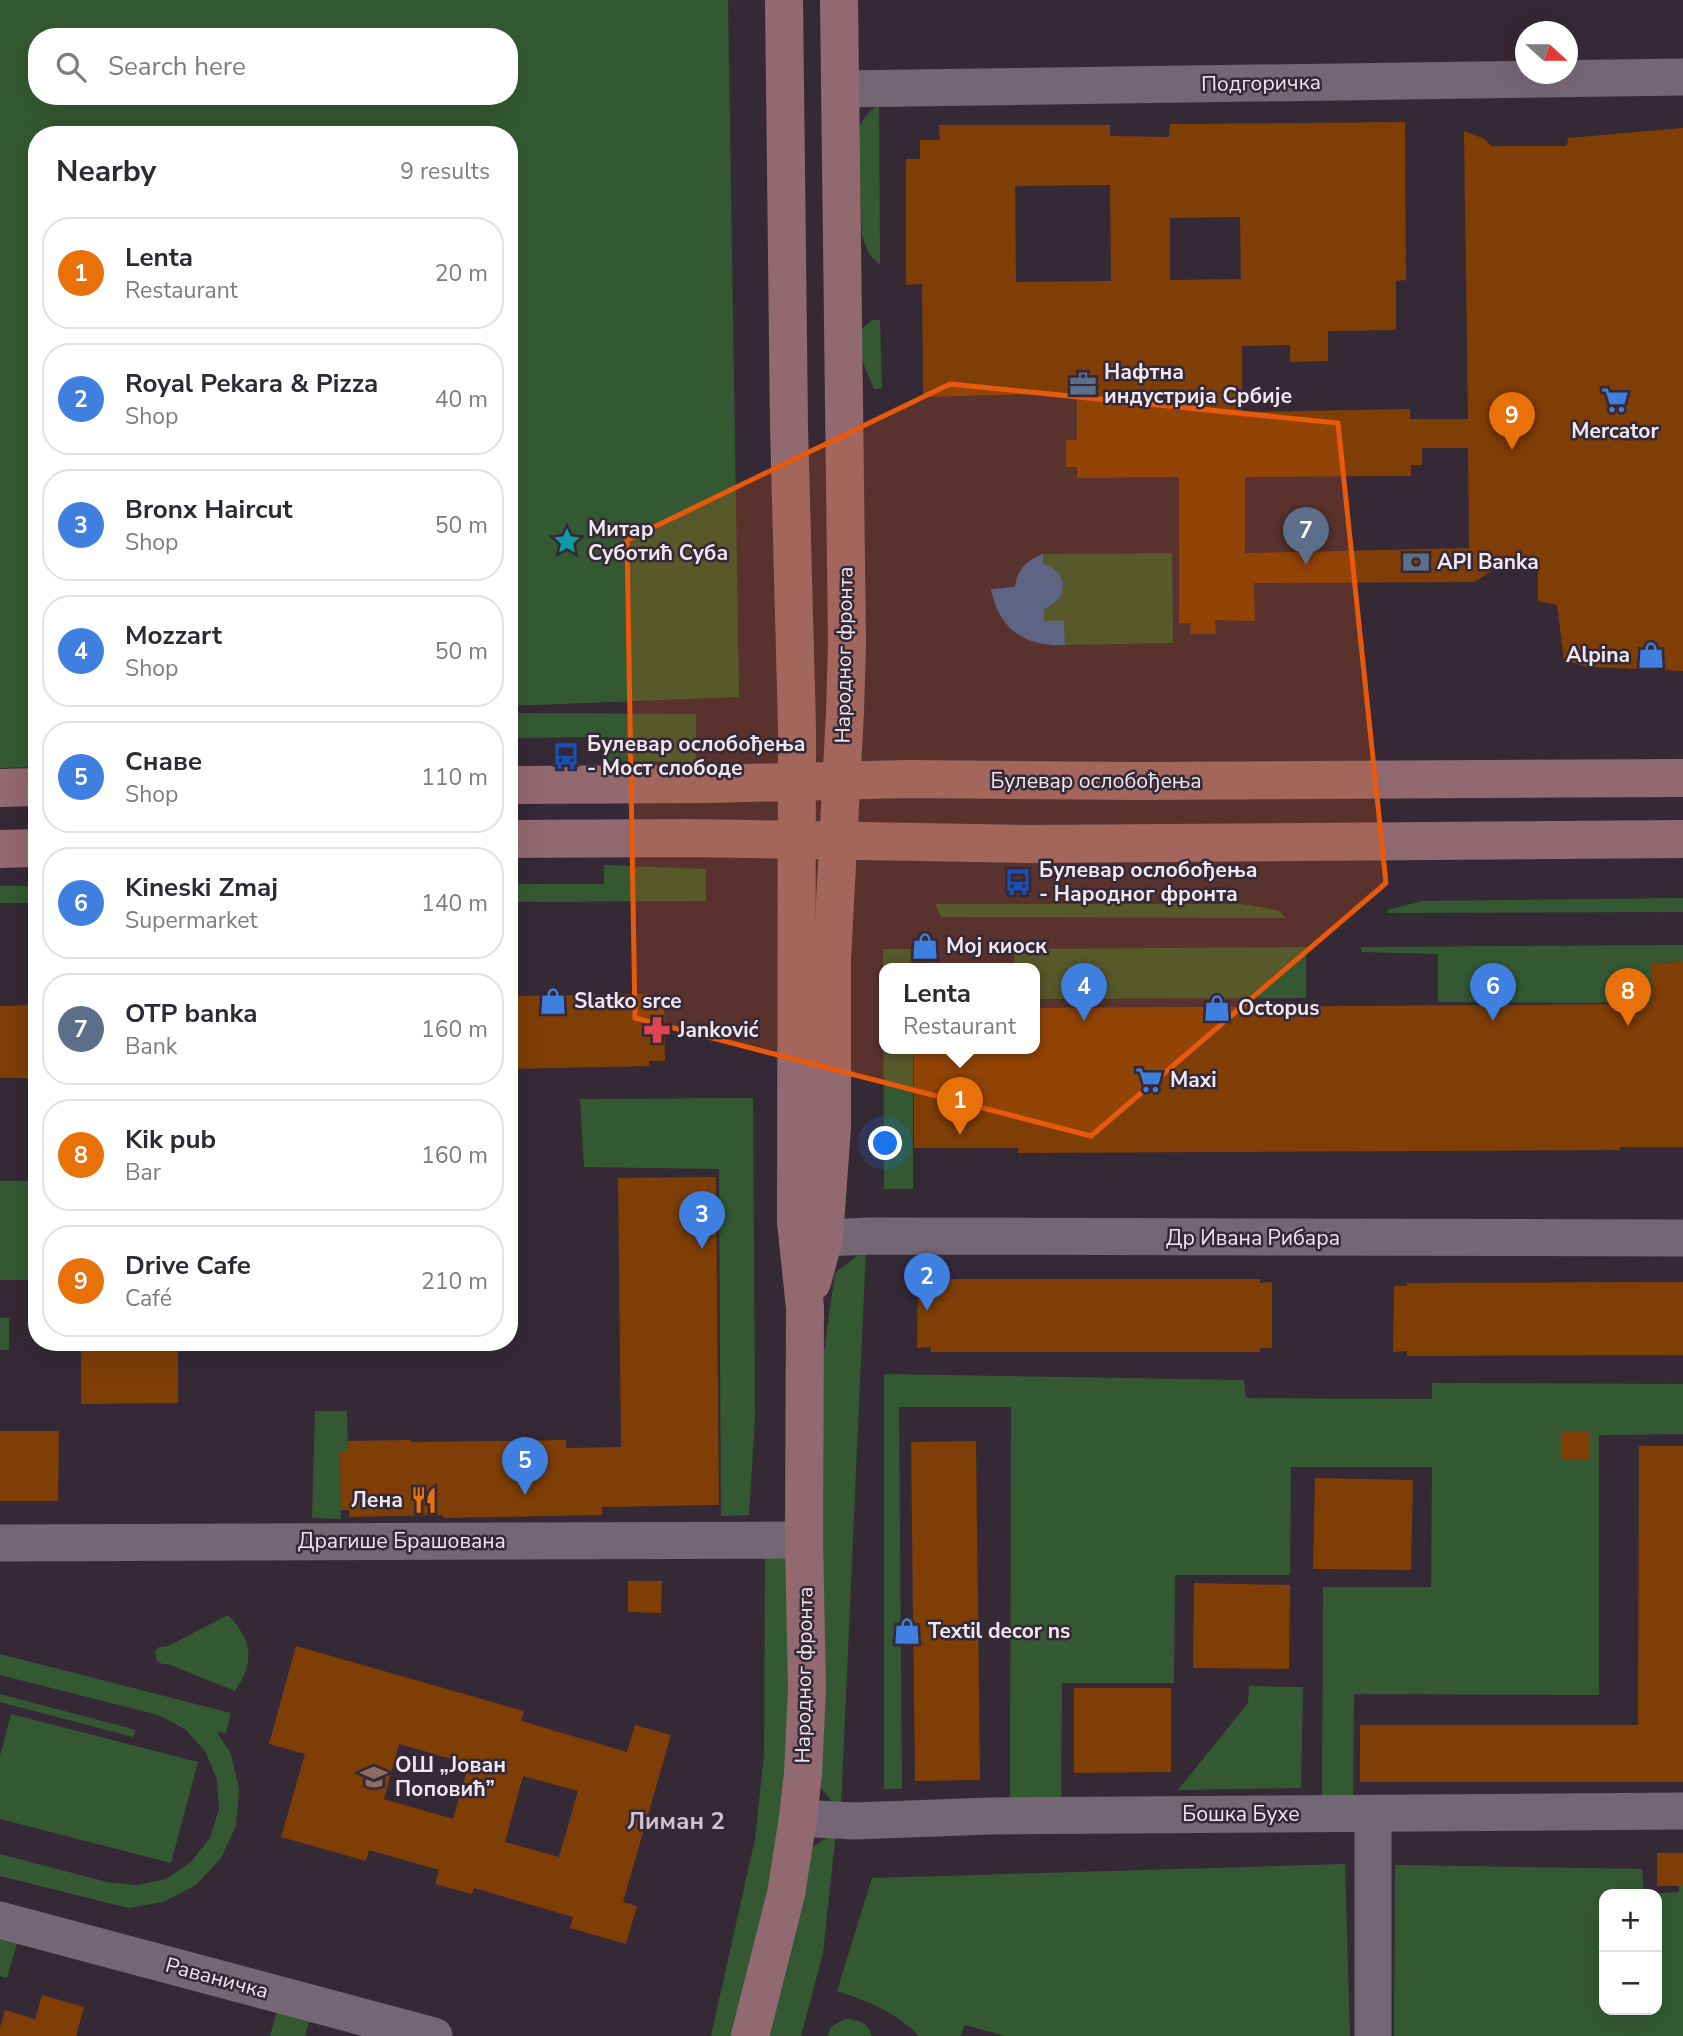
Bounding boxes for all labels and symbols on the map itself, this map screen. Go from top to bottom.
north arrow [1515,21,1578,84]
street label: Подгоричка [1201,68,1321,98]
place label: Нафтна индустрија Србије [1104,358,1292,410]
office icon: Нафтна индустрија Србије [1068,369,1098,399]
supermarket icon: Mercator [1600,385,1630,415]
pin: 9 [1489,392,1535,450]
place label: Mercator [1571,417,1659,445]
pin: 7 [1283,507,1329,565]
place label: Митар Суботић Суба [588,515,728,567]
place icon: Митар Суботић Суба [552,526,582,556]
bank icon: API Banka [1401,547,1431,577]
place label: API Banka [1437,548,1539,576]
street label: Народног фронта [828,566,860,744]
shop icon: Alpina [1636,640,1666,670]
place label: Alpina [1566,641,1630,669]
place label: Булевар ослобођења - Мост слободе [587,730,805,782]
bus stop icon: Булевар ослобођења - Мост слободе [551,741,581,771]
street label: Булевар ослобођења [990,767,1202,795]
place label: Булевар ослобођења - Народног фронта [1039,856,1257,908]
bus stop icon: Булевар ослобођења - Народног фронта [1003,867,1033,897]
shop icon: Мој киоск [910,931,940,961]
place label: Мој киоск [946,932,1047,960]
pin: 4 [1061,963,1107,1021]
pin: 6 [1470,963,1516,1021]
pin: 8 [1605,968,1651,1026]
shop icon: Slatko srce [538,986,568,1016]
place label: Slatko srce [574,987,682,1015]
shop icon: Octopus [1202,993,1232,1023]
place label: Octopus [1238,994,1320,1022]
pharmacy icon: Janković [642,1015,672,1045]
place label: Janković [677,1016,759,1044]
supermarket icon: Maxi [1134,1065,1164,1095]
place label: Maxi [1170,1066,1217,1094]
pin: 1 [937,1077,983,1135]
your location [868,1126,902,1160]
pin: 3 [679,1191,725,1249]
street label: Др Ивана Рибара [1166,1224,1340,1252]
pin: 2 [904,1253,950,1311]
pin: 5 [502,1437,548,1495]
restaurant icon: Лена [409,1485,439,1515]
place label: Лена [351,1486,403,1514]
street label: Драгише Брашована [298,1527,506,1555]
street label: Народног фронта [788,1586,820,1764]
shop icon: Textil decor ns [892,1616,922,1646]
place label: Textil decor ns [928,1617,1070,1645]
place label: ОШ „Јован Поповић” [395,1751,506,1803]
school or university icon: ОШ „Јован Поповић” [359,1762,389,1792]
street label: Бошка Бухе [1182,1800,1300,1828]
district label: Лиман 2 [627,1805,725,1837]
street label: Раваничка [162,1951,272,2005]

